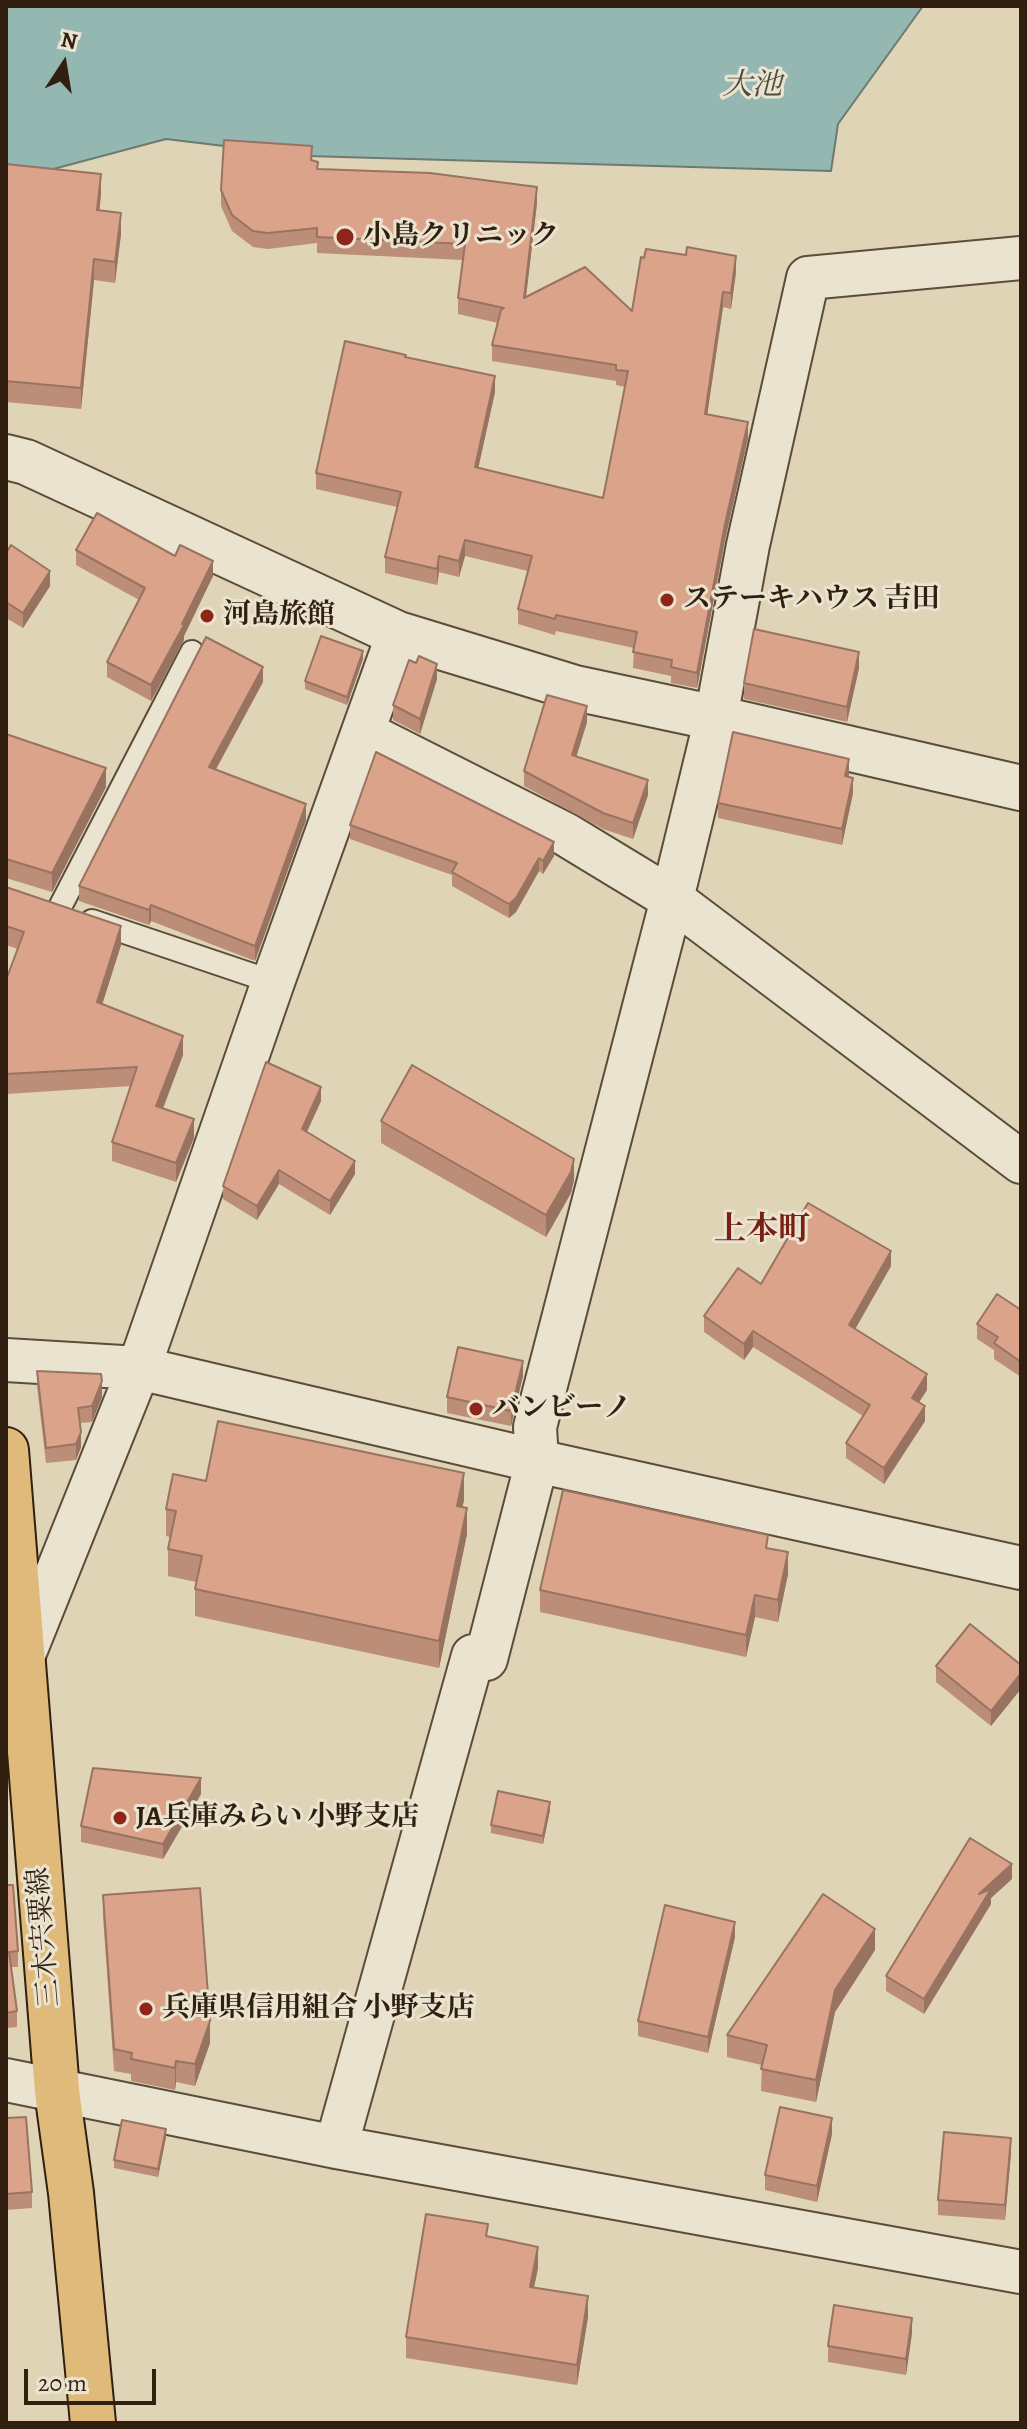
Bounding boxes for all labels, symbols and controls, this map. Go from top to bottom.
north arrow [24,24,104,104]
text: N [58,24,80,57]
water label: 大池 [722,69,782,105]
place label: 小島クリニック [363,220,559,254]
marker: 小島クリニック [334,226,356,248]
place label: ステーキハウス 吉田 [683,583,940,617]
marker: ステーキハウス 吉田 [658,591,676,609]
place label: 河島旅館 [223,599,335,633]
marker: 河島旅館 [198,607,216,625]
district label: 上本町 [714,1212,810,1250]
place label: バンビーノ [492,1392,631,1426]
marker: バンビーノ [467,1400,485,1418]
place label: JA兵庫みらい 小野支店 [136,1801,419,1835]
marker: JA兵庫みらい 小野支店 [111,1809,129,1827]
street label: 三木宍粟線 [22,1866,68,2008]
place label: 兵庫県信用組合 小野支店 [162,1992,475,2026]
marker: 兵庫県信用組合 小野支店 [137,2000,155,2018]
scale bar [28,2353,160,2403]
text: 20 m [38,2367,87,2399]

